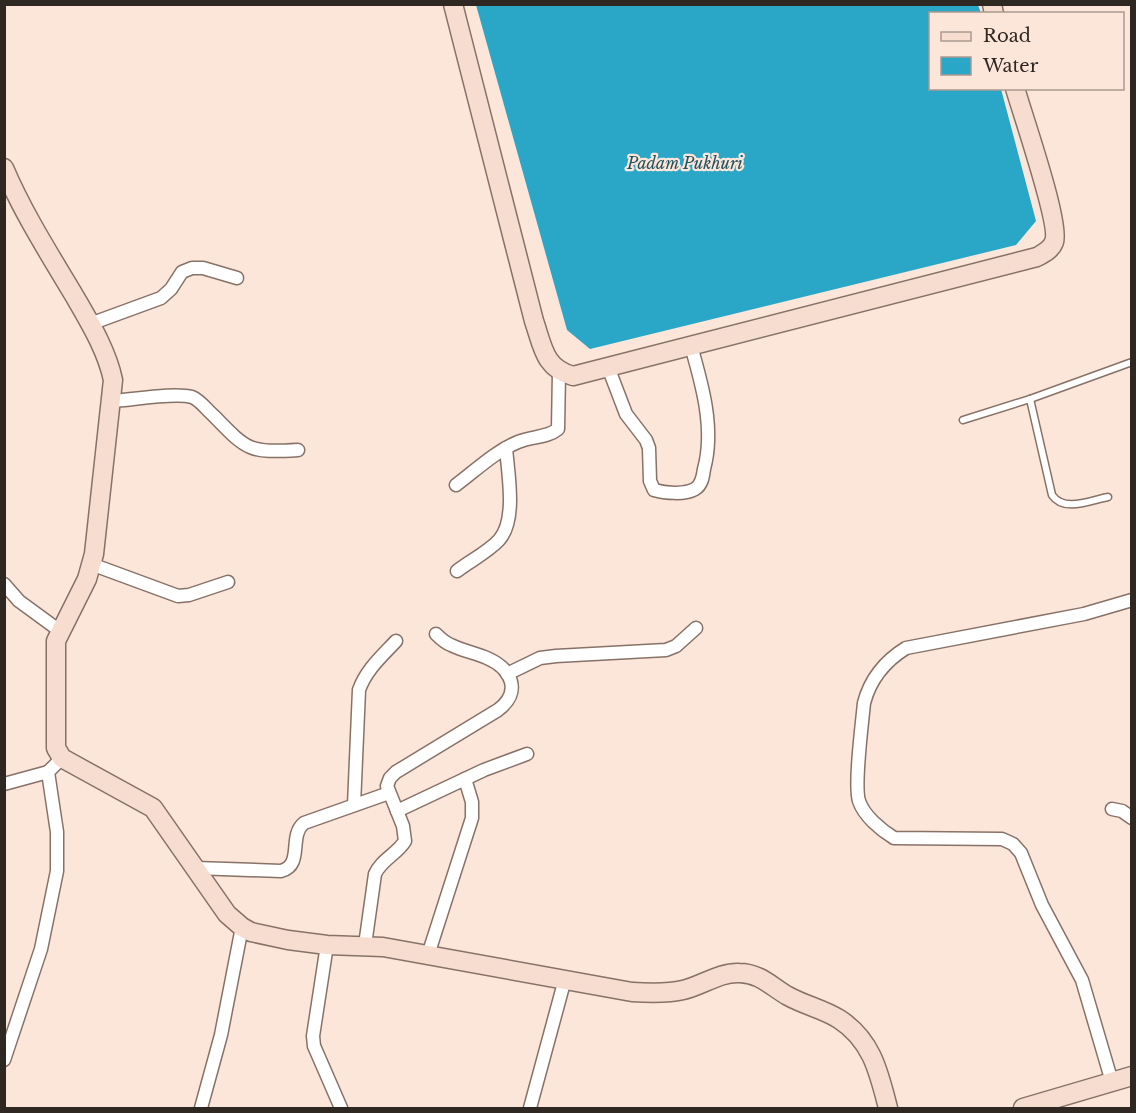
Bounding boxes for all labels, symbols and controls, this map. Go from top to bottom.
legend [929,12,1124,90]
text: Road [983,25,1031,47]
text: Water [982,55,1039,77]
water label: Padam Pukhuri [626,153,743,173]

